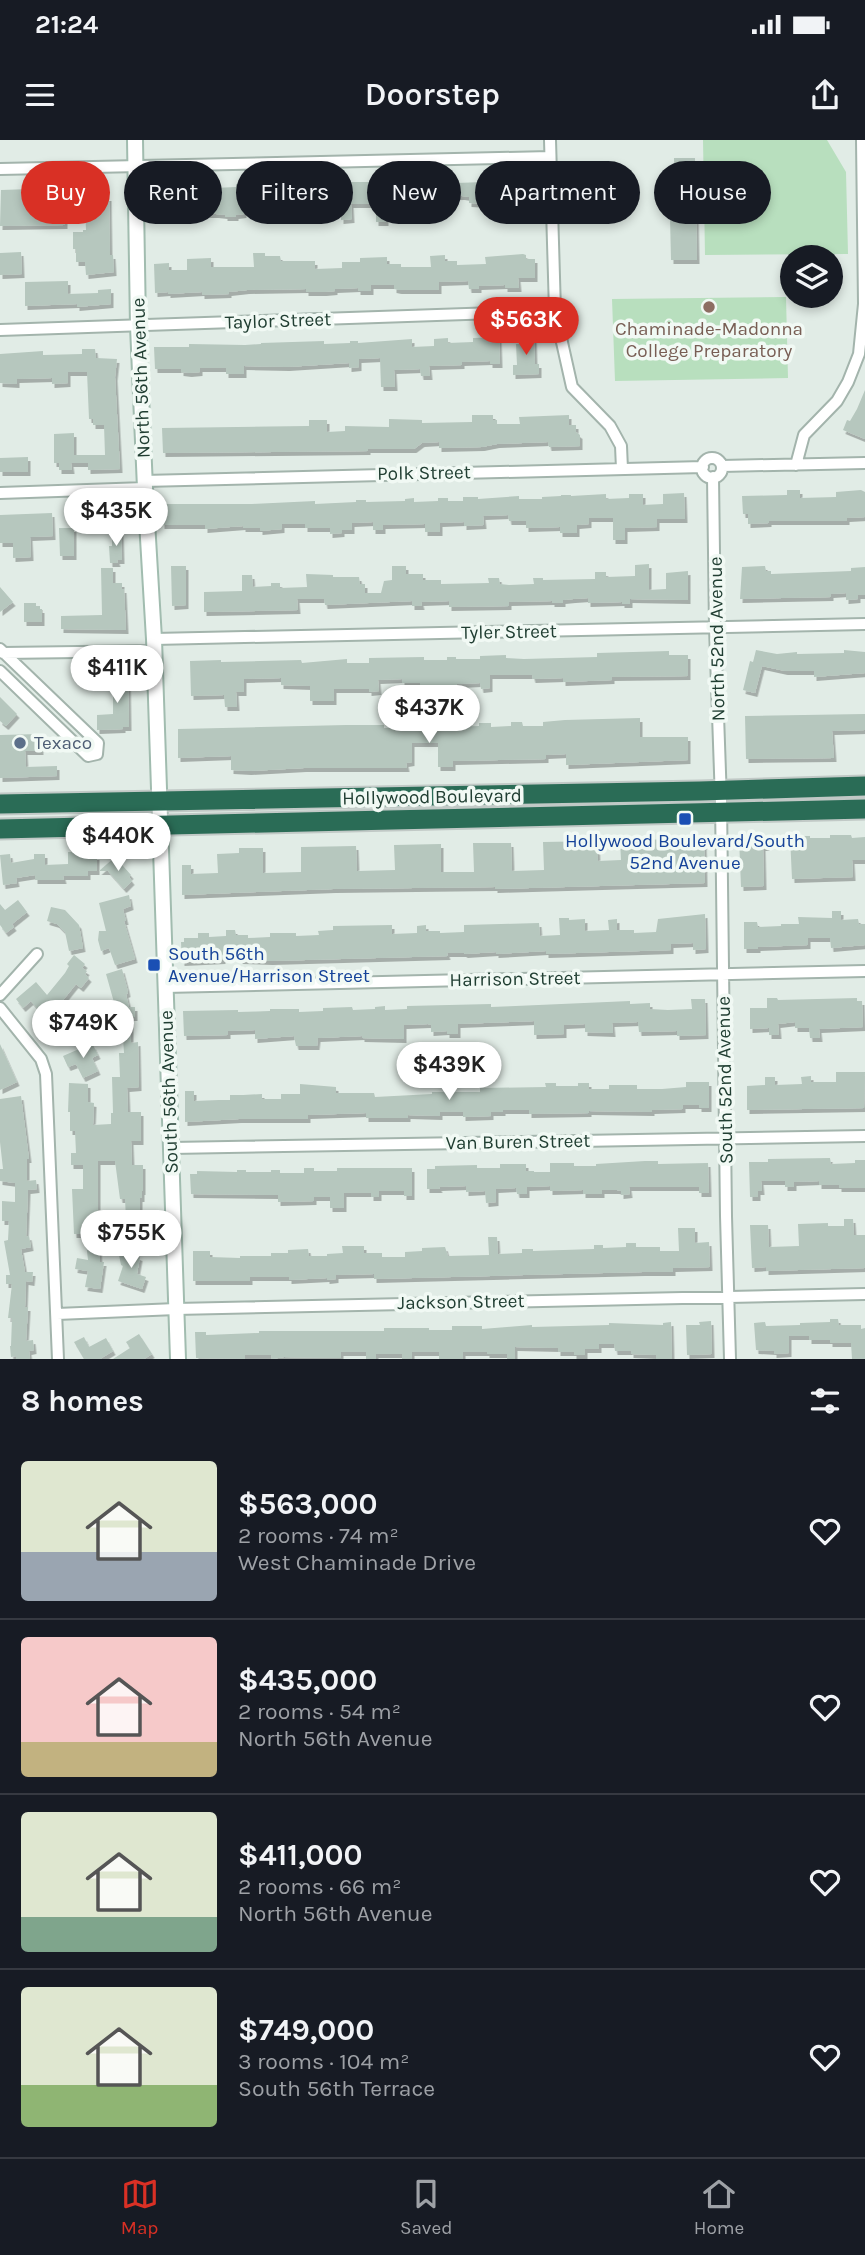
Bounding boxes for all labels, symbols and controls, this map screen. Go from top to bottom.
text: 21:24 [35,9,98,40]
icon: menu [21,76,59,114]
text: Doorstep [365,76,500,113]
icon: share [806,76,844,114]
chip: Buy [21,161,110,224]
chip: Rent [124,161,222,224]
chip: Filters [236,161,353,224]
chip: New [367,161,461,224]
chip: Apartment [475,161,640,224]
chip: House [654,161,771,224]
map controls [780,245,843,308]
button: layers [780,245,843,308]
street label: North 56th Avenue [127,297,155,459]
pin: $563K [477,298,575,357]
marker: Chaminade-Madonna College Preparatory [701,299,717,315]
text: $563K [490,306,562,333]
street label: Taylor Street [224,308,332,334]
place label: Chaminade-Madonna College Preparatory [615,318,803,362]
street label: Polk Street [377,461,471,485]
pin: $435K [67,488,165,548]
text: $435K [80,497,152,524]
street label: North 52nd Avenue [705,556,729,722]
street label: Tyler Street [461,620,557,644]
pin: $411K [68,645,166,705]
text: $411K [87,654,147,681]
pin: $437K [380,686,478,745]
text: $437K [394,694,464,721]
place label: Texaco [34,732,92,754]
marker: Texaco [12,735,28,751]
street label: Hollywood Boulevard [342,784,522,810]
marker: Hollywood Boulevard/South 52nd Avenue [677,811,693,827]
pin: $440K [69,814,167,873]
text: $440K [82,822,154,849]
place label: Hollywood Boulevard/South 52nd Avenue [565,830,805,874]
place label: South 56th Avenue/Harrison Street [168,943,370,987]
marker: South 56th Avenue/Harrison Street [146,957,162,973]
street label: Harrison Street [449,967,581,991]
street label: South 52nd Avenue [713,996,737,1164]
pin: $749K [34,1000,132,1060]
text: $749K [48,1009,118,1036]
street label: South 56th Avenue [155,1010,183,1174]
pin: $439K [400,1042,498,1102]
text: $439K [413,1051,485,1078]
street label: Van Buren Street [446,1130,590,1154]
pin: $755K [82,1210,180,1270]
text: $755K [96,1219,166,1246]
street label: Jackson Street [397,1290,525,1314]
icon: filters [806,1382,844,1420]
text: 8 homes [21,1383,144,1419]
text: $563,000 [238,1486,378,1522]
icon: home [77,1489,161,1573]
icon: heart [806,1512,844,1550]
text: 2 rooms · 74 m² [238,1522,399,1549]
text: West Chaminade Drive [238,1549,476,1576]
text: $435,000 [238,1662,377,1698]
icon: home [77,1665,161,1749]
icon: heart [806,1688,844,1726]
text: 2 rooms · 54 m² [238,1698,401,1725]
text: North 56th Avenue [238,1725,432,1752]
text: $411,000 [238,1837,362,1873]
icon: home [77,1840,161,1924]
icon: heart [806,1863,844,1901]
text: 2 rooms · 66 m² [238,1873,401,1900]
text: North 56th Avenue [238,1900,432,1927]
text: $749,000 [238,2012,374,2048]
icon: home [77,2015,161,2099]
icon: heart [806,2038,844,2076]
text: 3 rooms · 104 m² [238,2048,409,2075]
text: South 56th Terrace [238,2075,435,2102]
tab: Map [121,2175,159,2239]
tab: Saved [400,2175,452,2239]
tab: Home [694,2175,744,2239]

